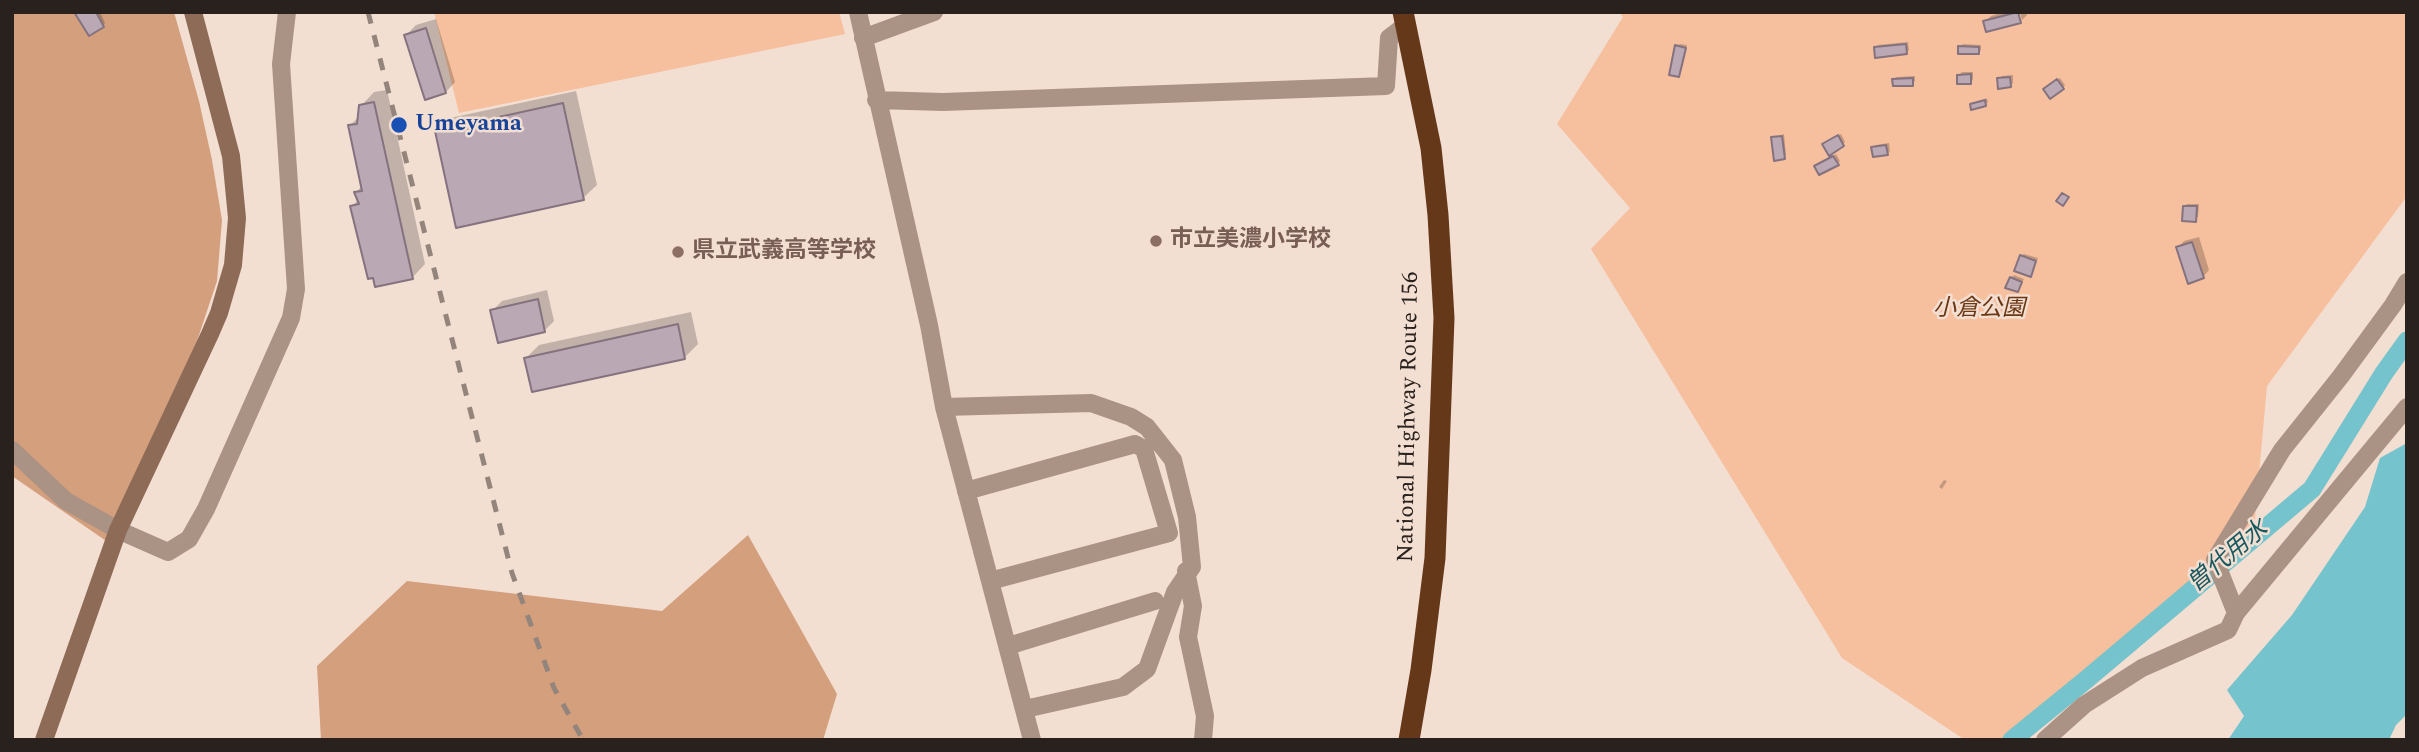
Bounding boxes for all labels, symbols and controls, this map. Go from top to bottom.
place label: Umeyama [415,111,522,139]
marker: Umeyama [389,115,409,135]
place label: 市立美濃小学校 [1170,227,1331,255]
marker: 市立美濃小学校 [1148,233,1164,249]
place label: 県立武義高等学校 [692,238,876,266]
marker: 県立武義高等学校 [670,244,686,260]
street label: National Highway Route 156 [1394,271,1426,563]
park label: 小倉公園 [1933,296,2025,324]
water label: 曽代用水 [2183,516,2275,600]

